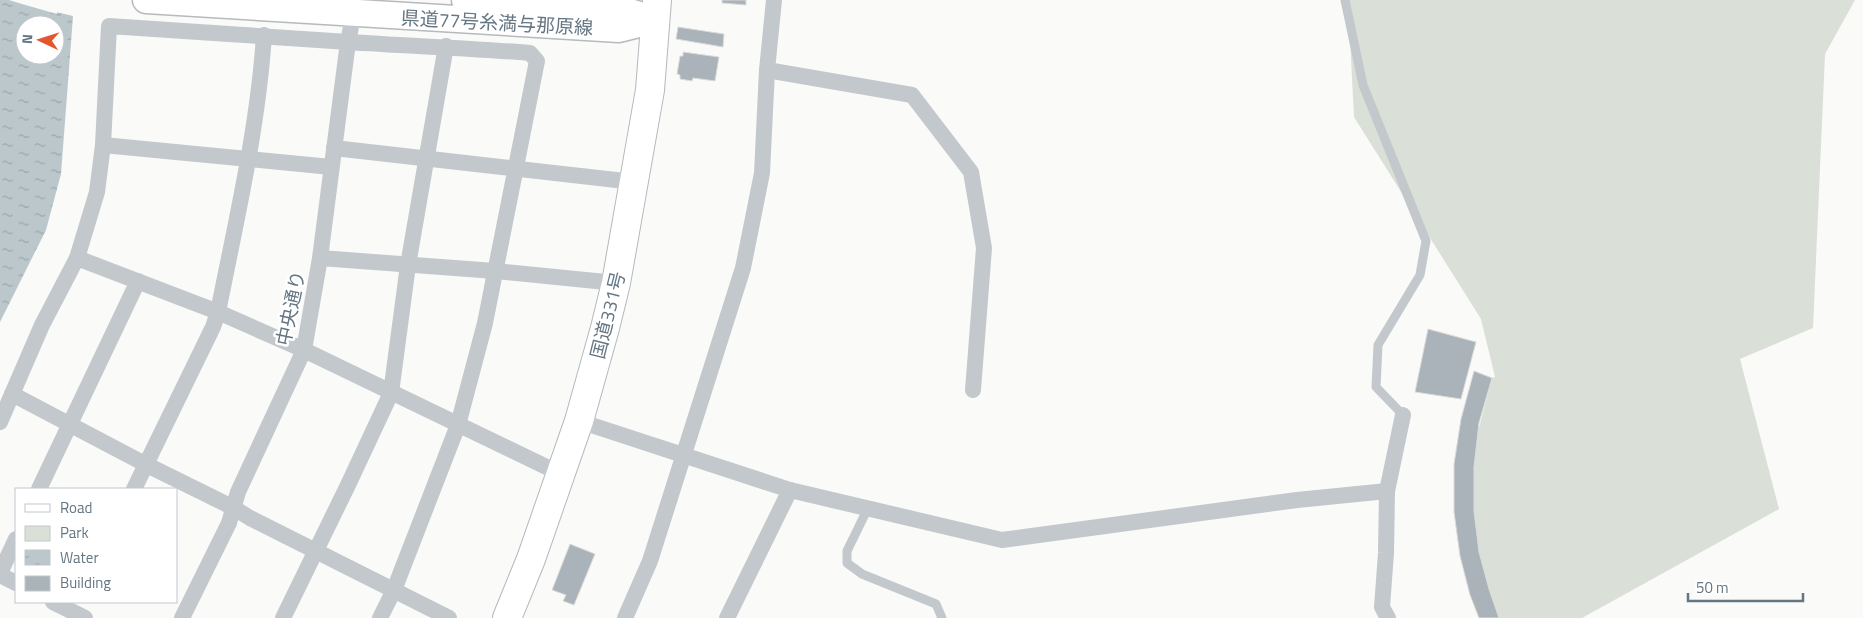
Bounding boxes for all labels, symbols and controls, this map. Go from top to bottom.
street label: 県道77号糸満与那原線 [400,2,594,42]
north arrow [15,15,65,65]
text: N [16,33,37,45]
street label: 中央通り [268,268,312,348]
street label: 国道331号 [582,268,632,362]
legend [15,488,178,603]
text: Road [60,496,92,519]
text: Park [60,521,89,544]
text: Water [60,546,99,569]
scale bar [1688,570,1803,602]
text: Building [60,571,111,594]
text: 50 m [1696,576,1729,599]

